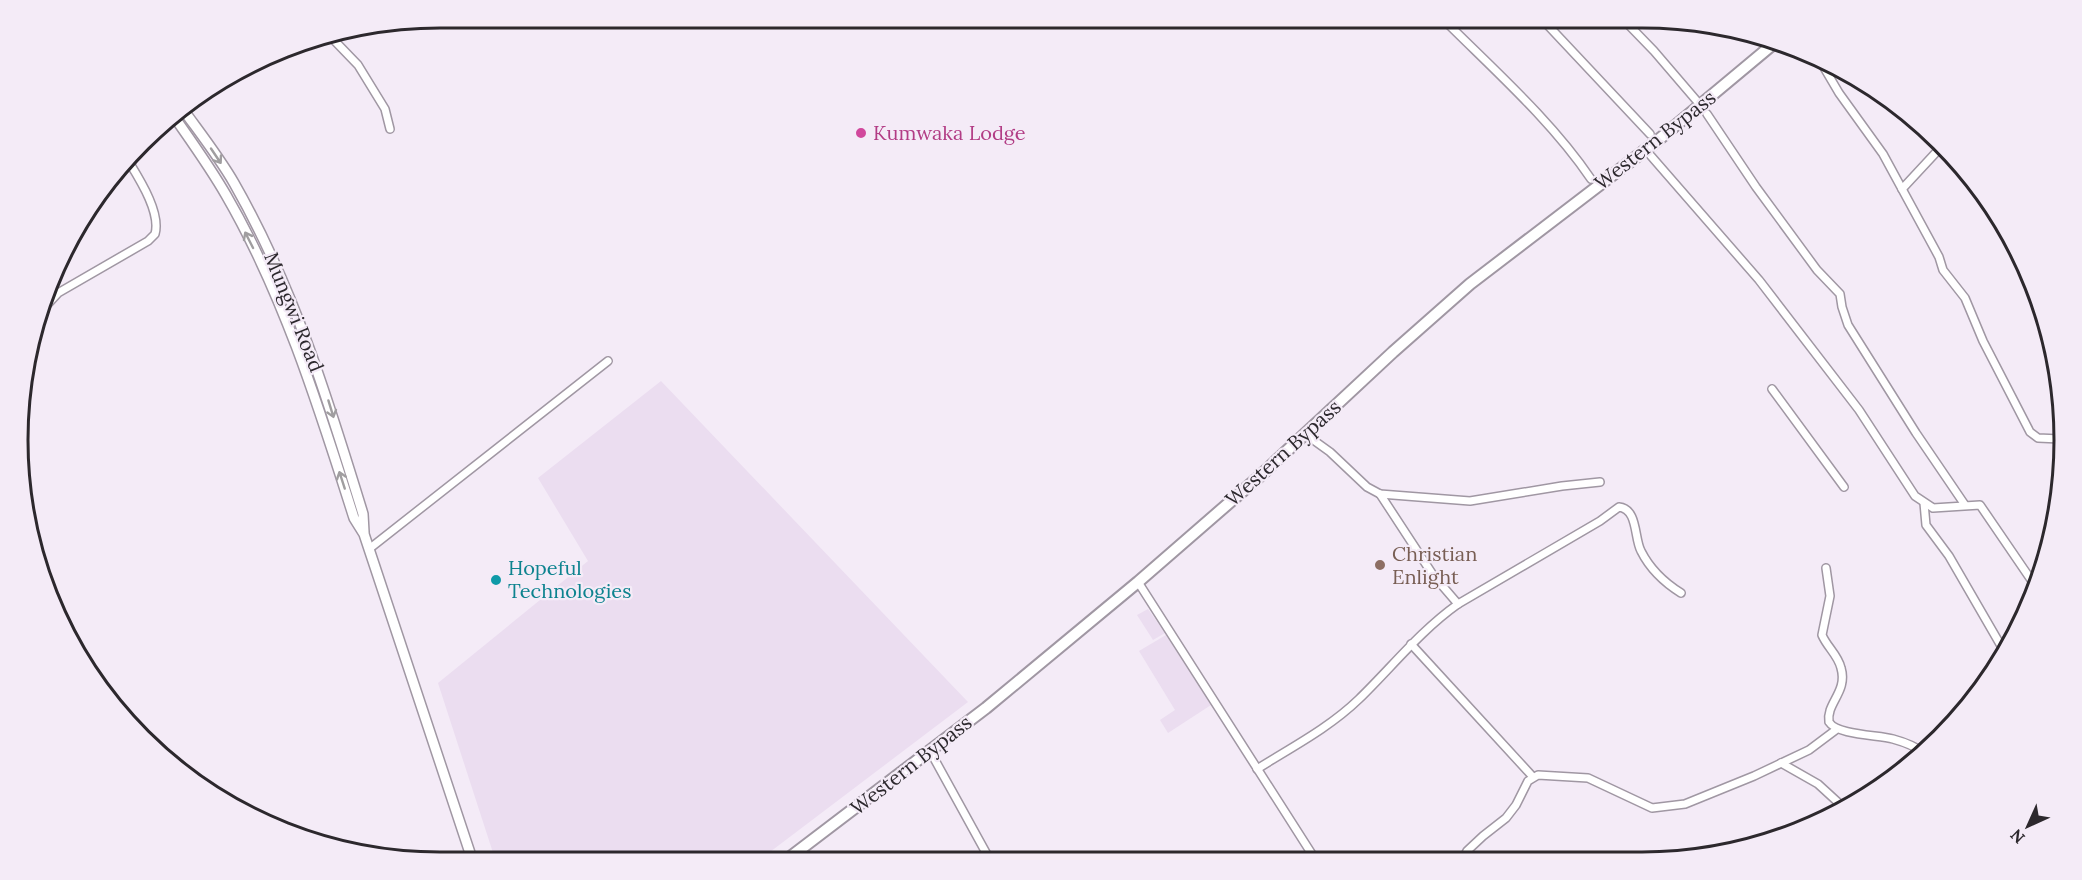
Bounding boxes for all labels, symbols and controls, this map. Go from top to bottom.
street label: Western Bypass [1589,84,1720,195]
place label: Kumwaka Lodge [873,120,1026,145]
marker: Kumwaka Lodge [854,126,868,140]
one-way arrow [210,147,222,164]
one-way arrow [243,231,254,249]
street label: Mungwi Road [259,248,330,375]
street label: Western Bypass [1220,394,1346,511]
one-way arrow [326,399,337,418]
one-way arrow [336,471,347,490]
place label: Christian Enlight [1392,541,1477,589]
place label: Hopeful Technologies [508,555,631,603]
marker: Christian Enlight [1373,558,1387,572]
marker: Hopeful Technologies [489,573,503,587]
street label: Western Bypass [845,709,976,820]
north arrow [1998,796,2058,856]
text: N [2006,825,2029,848]

